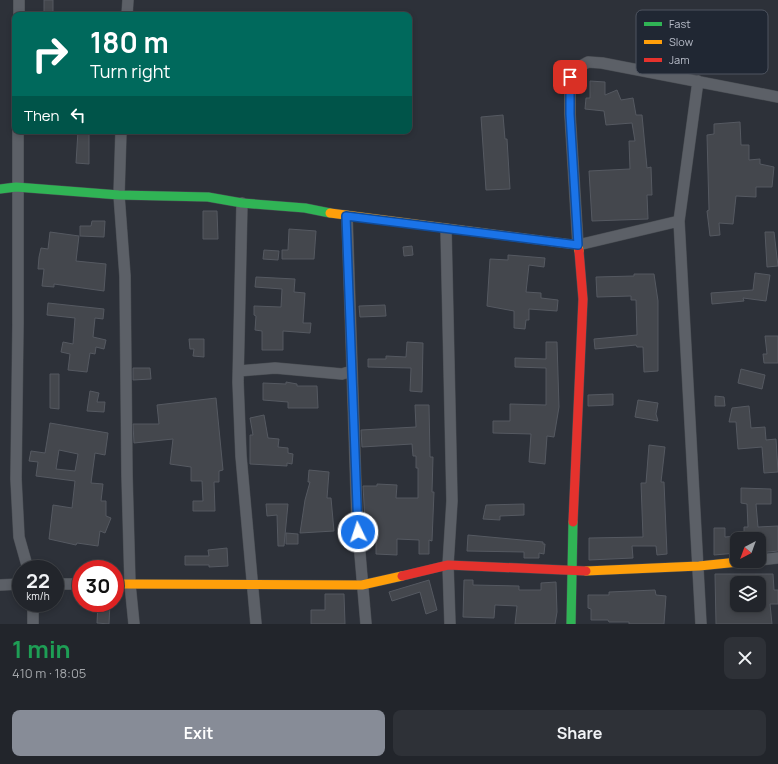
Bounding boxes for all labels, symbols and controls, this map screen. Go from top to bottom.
legend [636,10,768,74]
text: Fast [669,16,691,31]
text: 180 m [90,23,169,61]
icon: right [24,28,76,80]
text: Slow [669,34,694,49]
text: Jam [669,52,690,67]
text: Turn right [90,59,171,83]
pin [553,60,587,94]
icon: arrive [559,66,581,88]
icon: left [67,104,89,126]
text: Then [24,105,59,126]
position arrow [337,511,379,553]
north arrow [730,532,766,568]
map controls [730,532,766,612]
speed limit sign: 30 [72,560,124,612]
text: 22 [26,567,50,594]
button: layers [730,576,766,612]
text: km/h [26,589,50,603]
text: 1 min [12,632,71,665]
button: close [724,637,766,679]
text: 410 m · 18:05 [12,664,86,682]
button: Exit [12,710,385,756]
button: Share [393,710,766,756]

